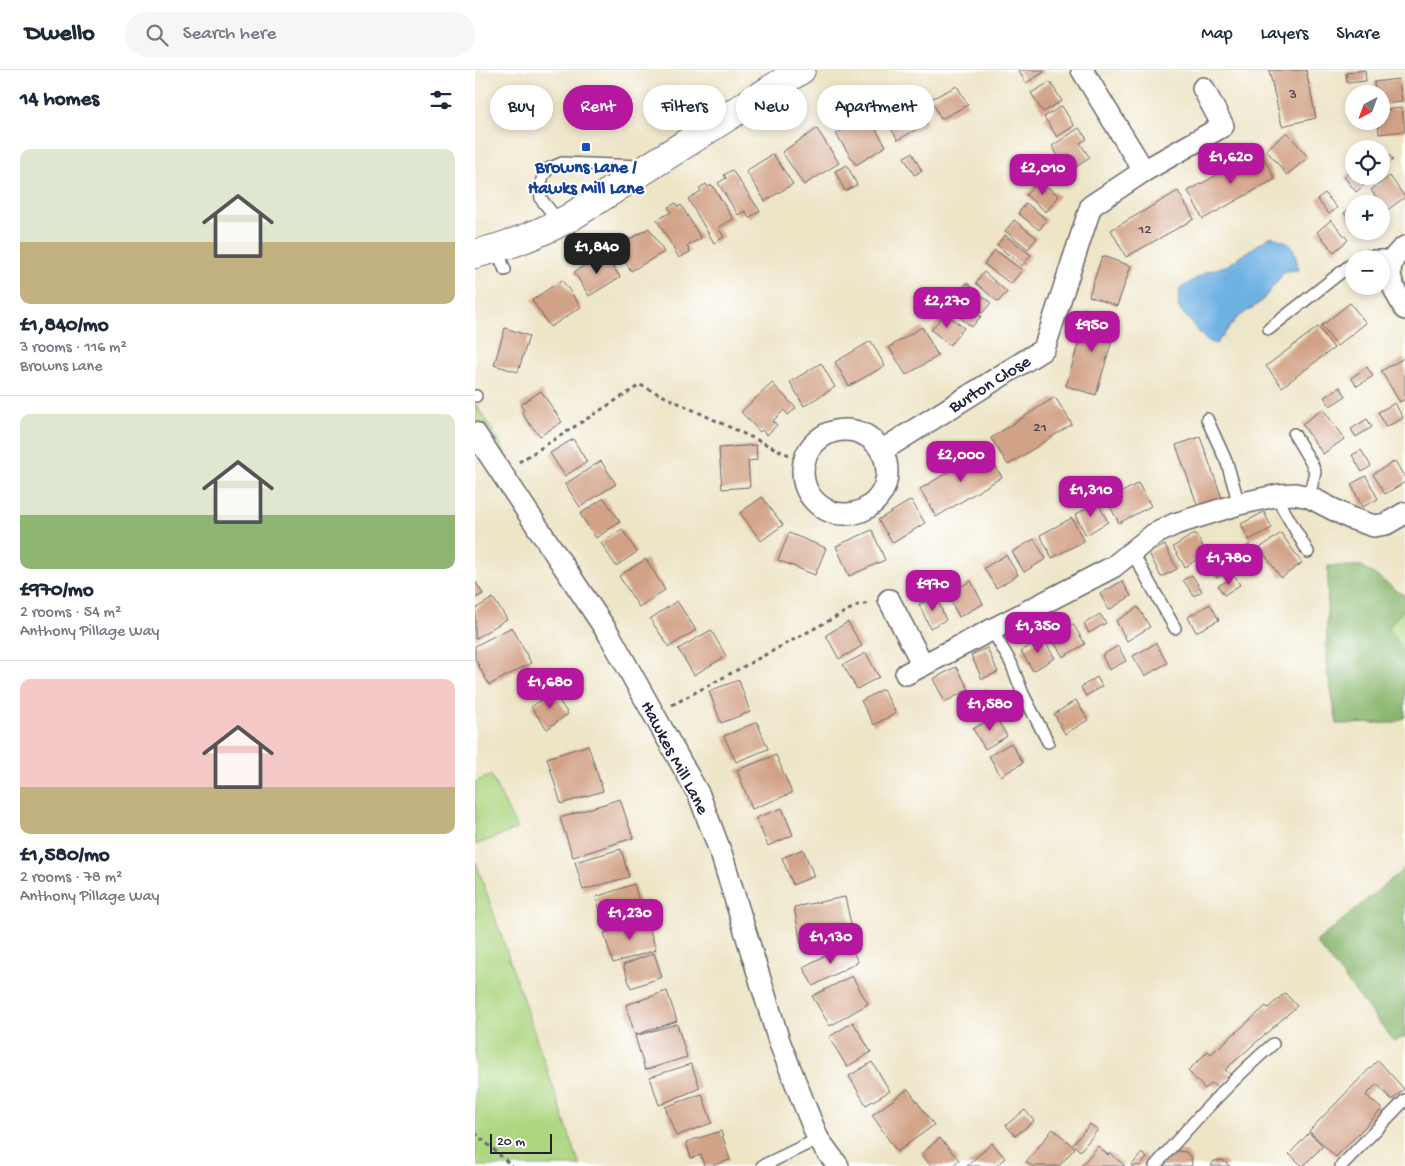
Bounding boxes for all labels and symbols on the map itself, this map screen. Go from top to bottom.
north arrow [1345,85,1390,130]
house number: 3 [1288,86,1297,104]
marker: Browns Lane / Hawks Mill Lane [580,141,592,153]
pin: £1,620 [1190,142,1272,185]
pin: £2,010 [1002,154,1084,196]
place label: Browns Lane / Hawks Mill Lane [528,158,645,200]
house number: 12 [1137,221,1152,239]
pin: £1,840 [556,232,638,275]
pin: £2,270 [906,286,988,329]
pin: £950 [1062,310,1122,353]
street label: Burton Close [945,351,1036,419]
house number: 21 [1033,419,1047,437]
pin: £2,000 [920,440,1002,483]
pin: £1,310 [1050,476,1132,518]
pin: £1,780 [1188,544,1270,586]
pin: £970 [903,570,963,612]
pin: £1,350 [997,612,1079,654]
pin: £1,680 [509,668,591,710]
pin: £1,580 [949,690,1031,732]
street label: Hawkes Mill Lane [635,698,713,819]
pin: £1,230 [589,898,671,941]
pin: £1,130 [790,922,872,965]
scale bar [490,1131,553,1154]

